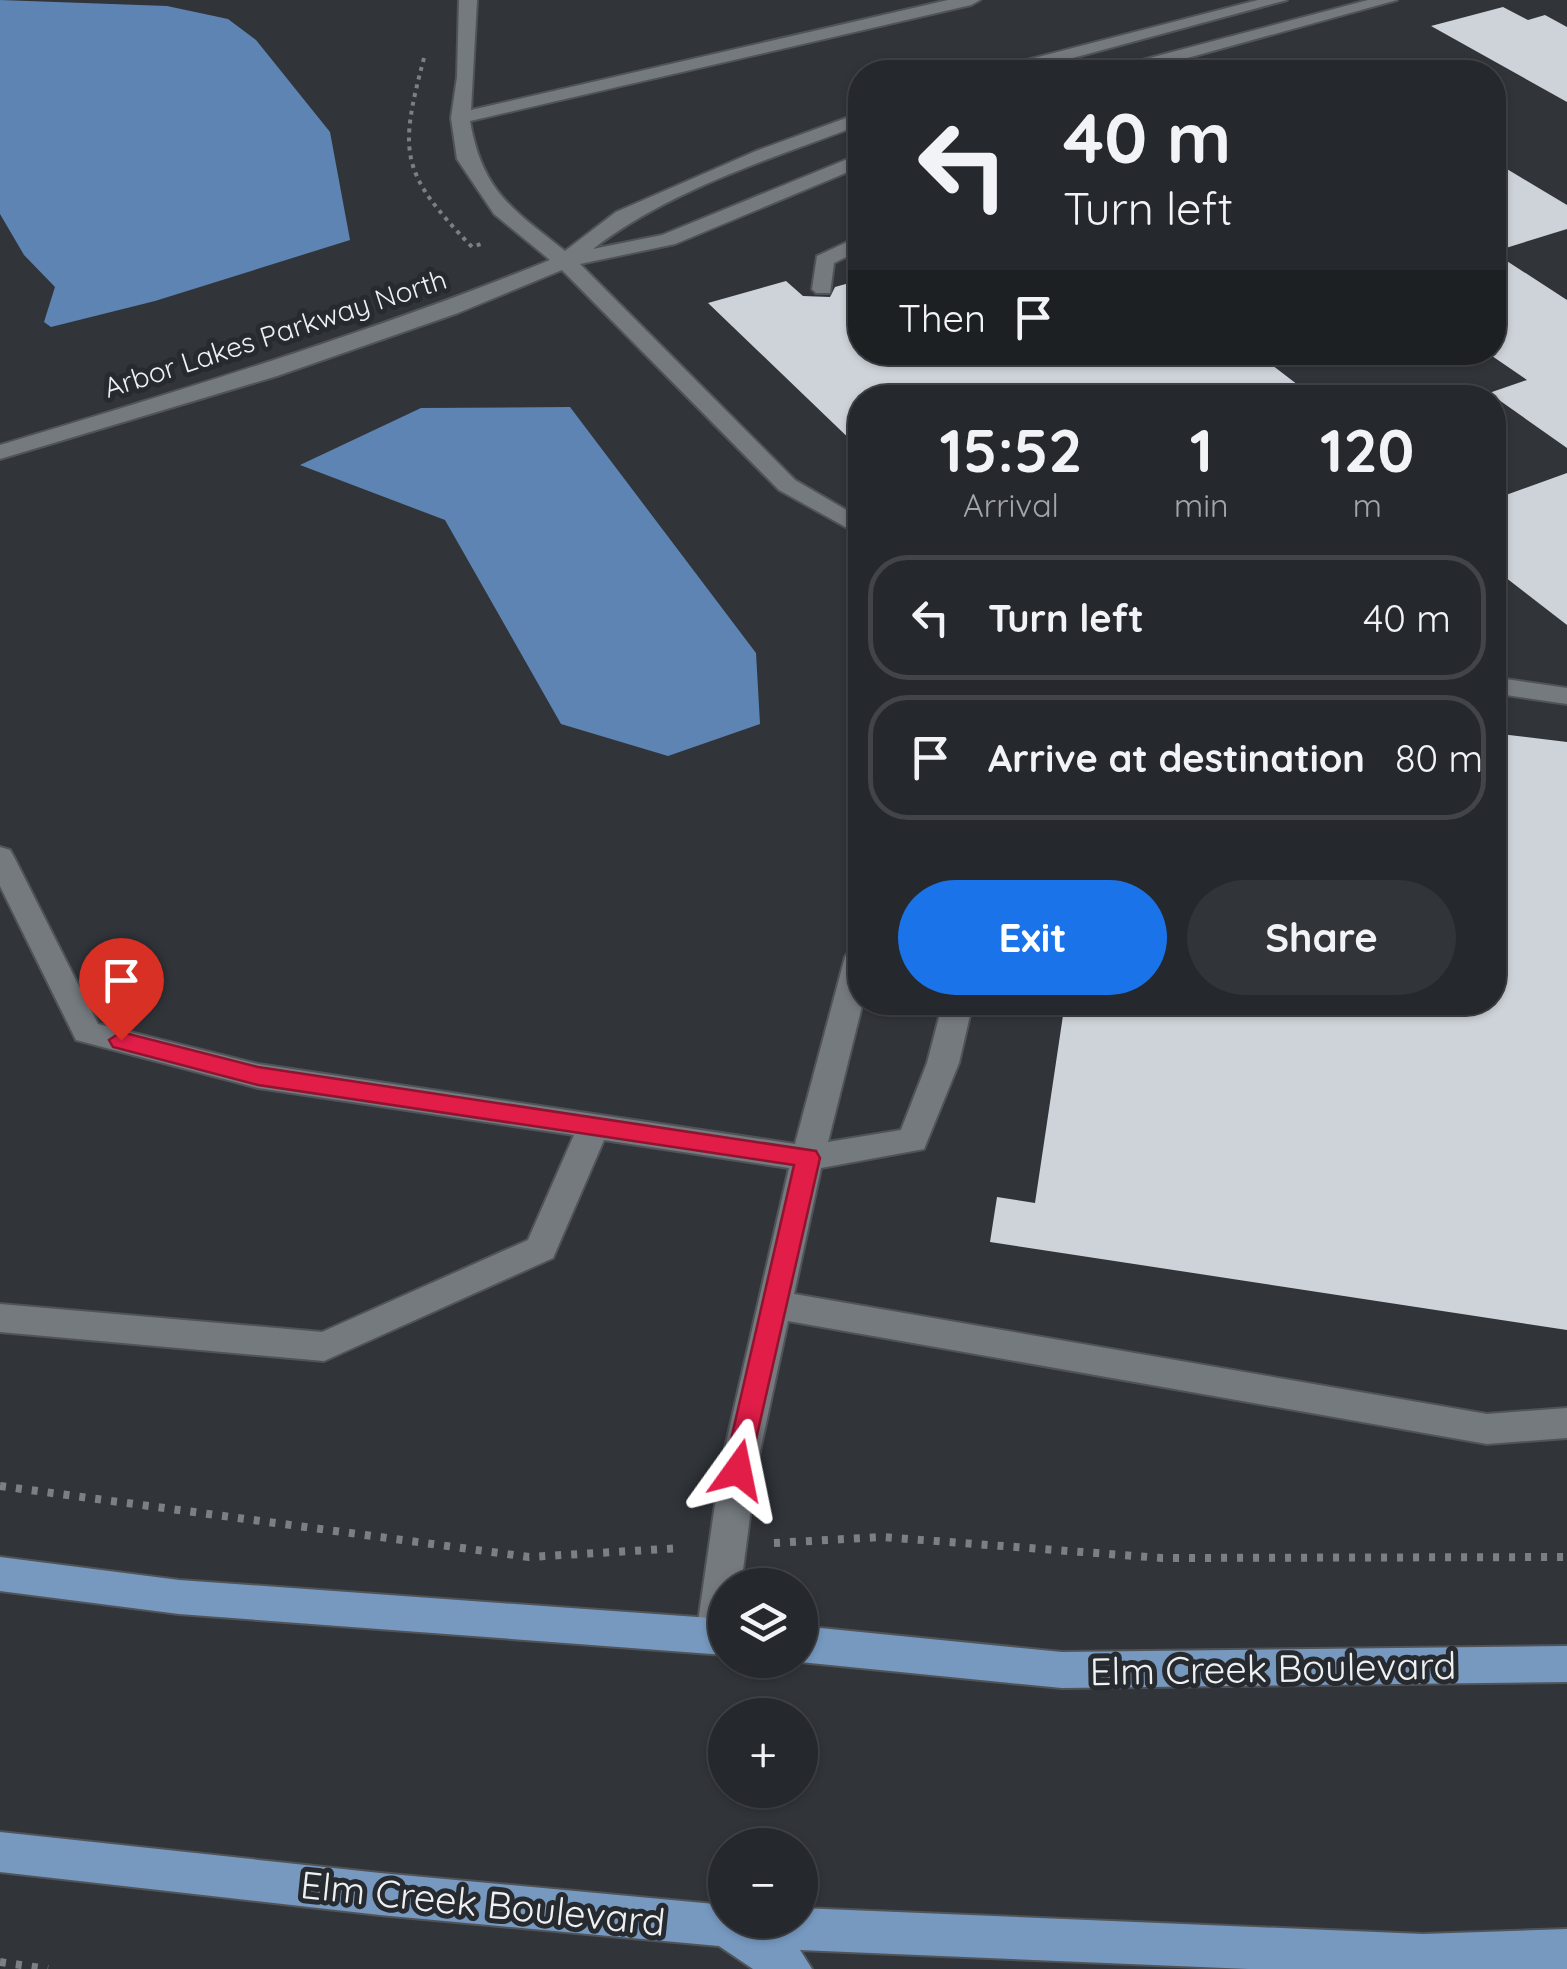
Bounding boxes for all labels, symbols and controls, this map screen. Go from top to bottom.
text: 40 m [1063,93,1231,181]
icon: left [898,100,1028,230]
text: Turn left [1063,180,1233,236]
street label: Arbor Lakes Parkway North [99,261,451,405]
icon: arrive [1006,290,1061,345]
text: Then [898,294,986,342]
text: 15:52 [940,412,1083,487]
text: 1 [1190,412,1213,487]
text: 120 [1320,412,1414,487]
text: Arrival [963,485,1059,525]
text: min [1174,485,1229,525]
text: m [1353,485,1382,525]
icon: left [903,590,958,645]
text: Turn left [988,594,1144,642]
text: 40 m [1363,594,1451,642]
icon: arrive [903,730,958,785]
text: Arrive at destination [988,734,1365,782]
text: 80 m [1395,734,1483,782]
button: Exit [898,880,1167,995]
button: Share [1187,880,1456,995]
pin [79,938,164,1041]
icon: arrive [94,953,149,1008]
position arrow [686,1418,790,1522]
map controls [708,1568,818,1938]
button: layers [708,1568,818,1678]
street label: Elm Creek Boulevard [1089,1641,1457,1695]
button: + [708,1698,818,1808]
button: − [708,1828,818,1938]
street label: Elm Creek Boulevard [298,1860,668,1946]

